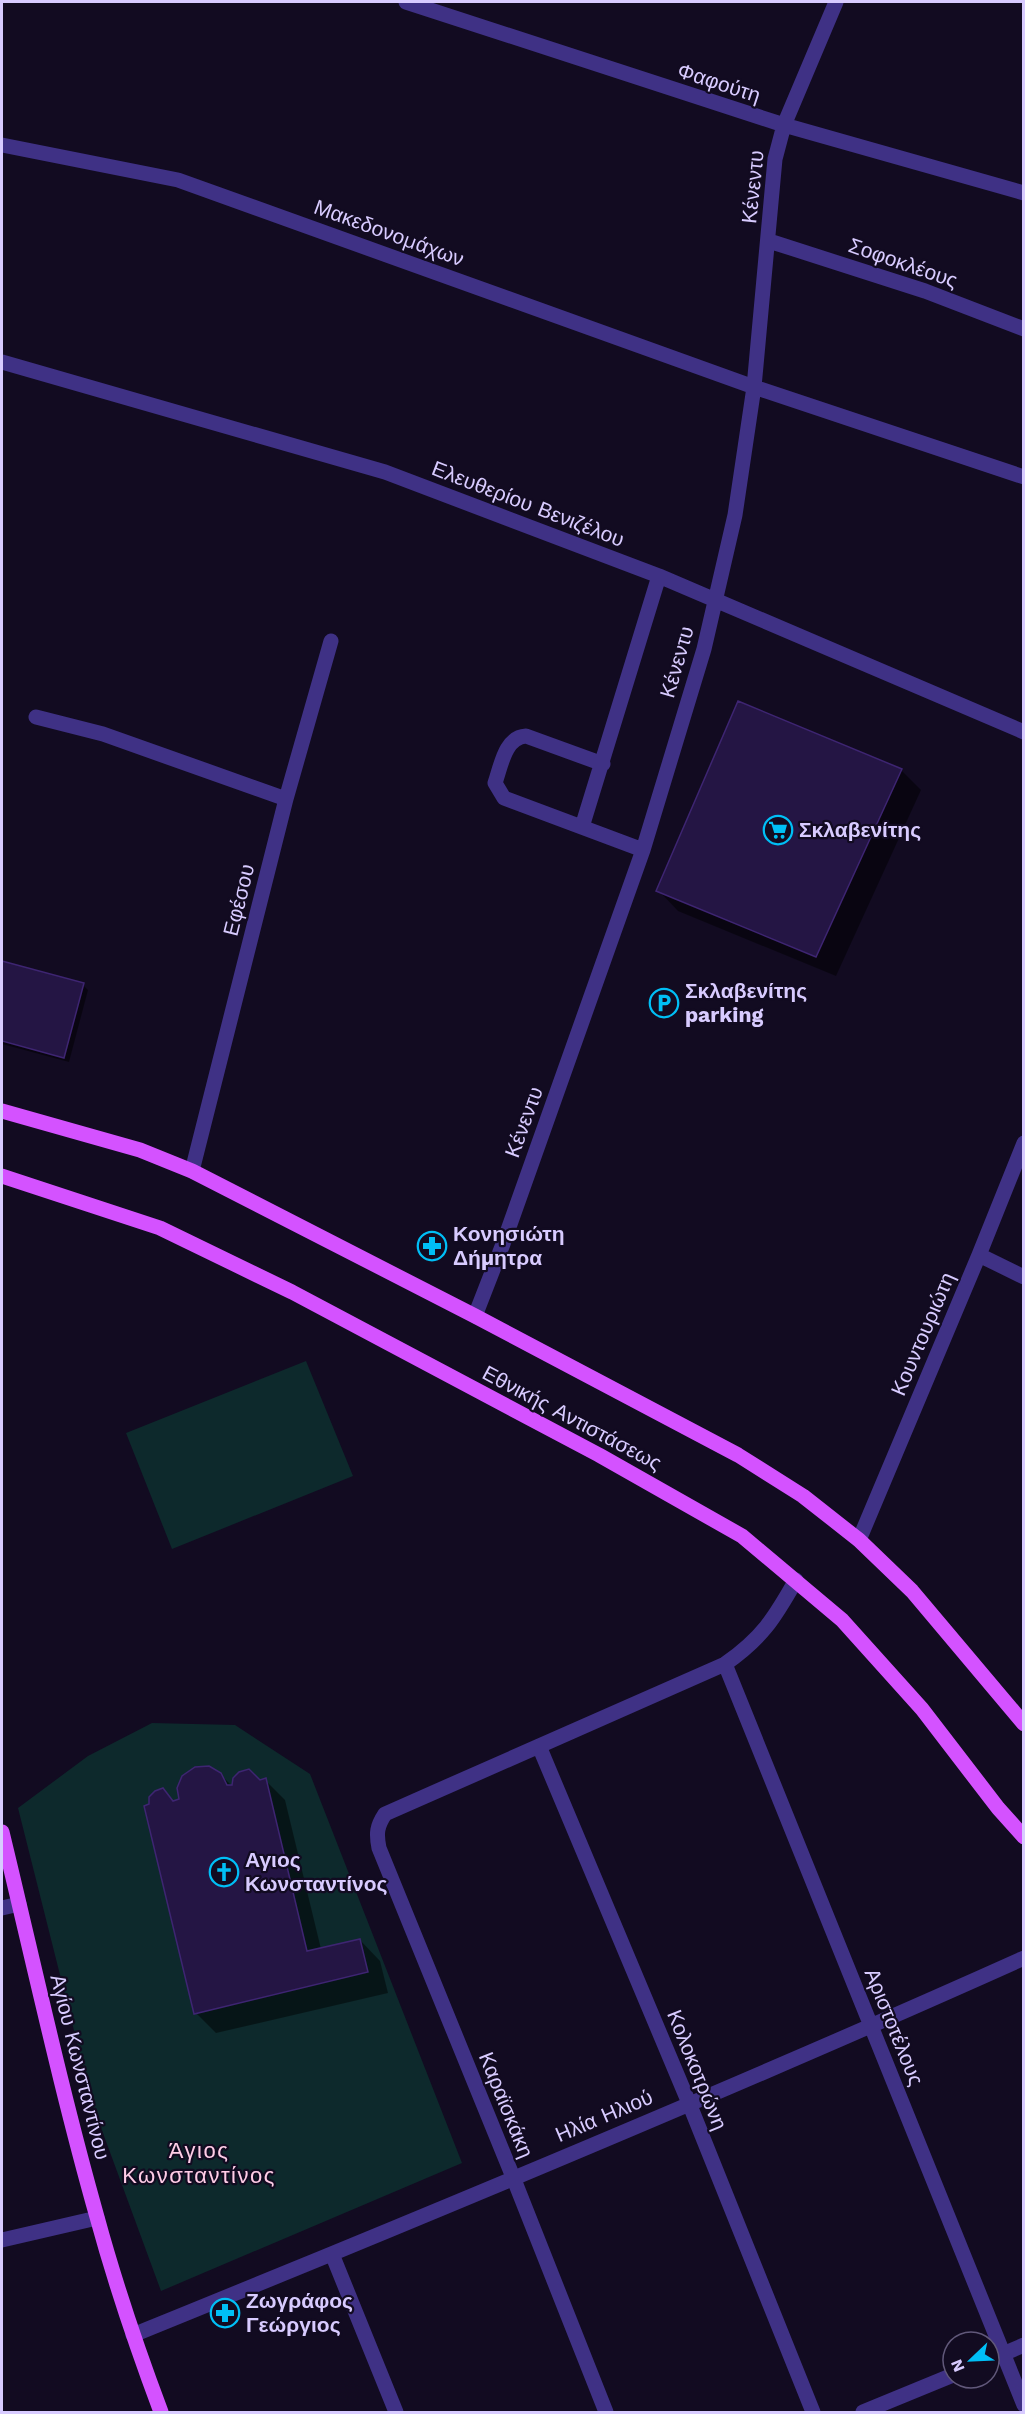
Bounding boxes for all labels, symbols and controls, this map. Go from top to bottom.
street label: Φαφούτη [675,57,764,108]
street label: Κένεντυ [736,149,769,225]
street label: Μακεδονομάχων [311,194,467,271]
street label: Σοφοκλέους [845,232,961,293]
street label: Ελευθερίου Βενιζέλου [429,455,628,552]
street label: Κένεντυ [654,623,699,701]
supermarket icon: Σκλαβενίτης [762,814,794,846]
place label: Σκλαβενίτης [799,817,921,842]
street label: Εφέσου [218,861,259,938]
place label: Σκλαβενίτης parking [685,978,807,1027]
parking icon: Σκλαβενίτης parking [648,987,680,1019]
street label: Κένεντυ [499,1083,548,1161]
place label: Κονησιώτη Δήμητρα [453,1221,565,1270]
pharmacy icon: Κονησιώτη Δήμητρα [416,1230,448,1262]
street label: Κουντουριώτη [885,1269,960,1399]
street label: Εθνικής Αντιστάσεως [478,1360,666,1475]
place label: Αγιος Κωνσταντίνος [245,1847,388,1896]
church icon: Αγιος Κωνσταντίνος [208,1856,240,1888]
street label: Αριστοτέλους [860,1965,929,2089]
street label: Αγίου Κωνσταντίνου [45,1972,116,2162]
street label: Κολοκοτρώνη [662,2006,733,2134]
street label: Καραϊσκάκη [474,2048,539,2161]
street label: Ηλία Ηλιού [551,2084,656,2147]
district label: Άγιος Κωνσταντίνος [122,2138,276,2188]
place label: Ζωγράφος Γεώργιος [246,2288,353,2337]
pharmacy icon: Ζωγράφος Γεώργιος [209,2297,241,2329]
north arrow [941,2330,1001,2390]
text: N [947,2356,969,2375]

